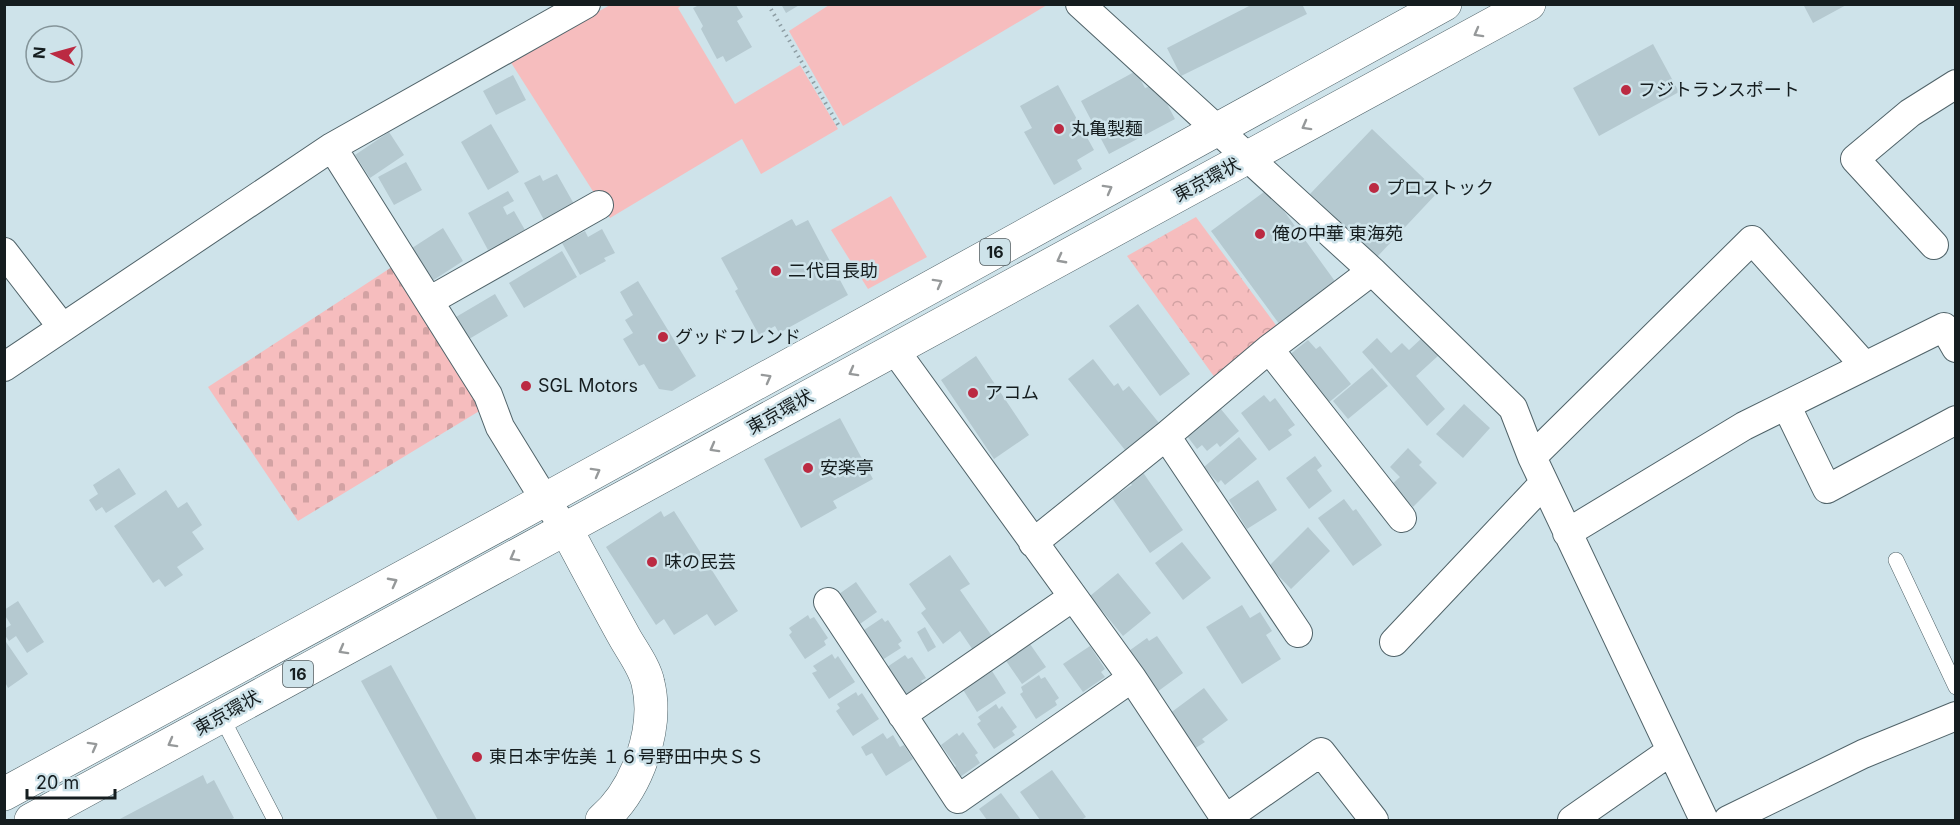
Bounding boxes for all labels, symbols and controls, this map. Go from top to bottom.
north arrow [24,24,84,84]
one-way arrow [1473,26,1484,37]
text: N [29,46,50,60]
place label: フジトランスポート [1638,79,1800,100]
marker: フジトランスポート [1619,83,1633,97]
place label: 丸亀製麺 [1071,118,1143,139]
one-way arrow [1302,119,1313,130]
marker: 丸亀製麺 [1052,122,1066,136]
street label: 東京環状 [1170,153,1243,206]
place label: プロストック [1386,177,1494,198]
marker: プロストック [1367,181,1381,195]
one-way arrow [1102,185,1113,196]
place label: 俺の中華 東海苑 [1272,223,1403,244]
marker: 俺の中華 東海苑 [1253,227,1267,241]
road number: 16 [980,239,1010,265]
one-way arrow [1057,252,1067,263]
place label: 二代目長助 [788,260,878,281]
marker: 二代目長助 [769,264,783,278]
one-way arrow [932,279,942,290]
place label: グッドフレンド [675,326,801,347]
marker: グッドフレンド [656,330,670,344]
one-way arrow [849,365,859,376]
one-way arrow [761,373,771,385]
place label: SGL Motors [538,375,638,396]
marker: SGL Motors [519,379,533,393]
place label: アコム [985,382,1039,403]
street label: 東京環状 [743,385,816,438]
marker: アコム [966,386,980,400]
one-way arrow [710,441,720,452]
place label: 安楽亭 [820,457,874,478]
marker: 安楽亭 [801,461,815,475]
one-way arrow [590,468,600,479]
one-way arrow [510,550,521,561]
place label: 味の民芸 [664,551,736,572]
marker: 味の民芸 [645,555,659,569]
one-way arrow [387,578,397,589]
one-way arrow [339,643,349,654]
road number: 16 [283,661,313,687]
street label: 東京環状 [190,686,263,739]
one-way arrow [168,736,178,747]
one-way arrow [87,742,97,753]
place label: 東日本宇佐美 １６号野田中央ＳＳ [489,746,764,767]
marker: 東日本宇佐美 １６号野田中央ＳＳ [470,750,484,764]
scale bar [27,762,116,800]
text: 20 m [36,772,79,793]

